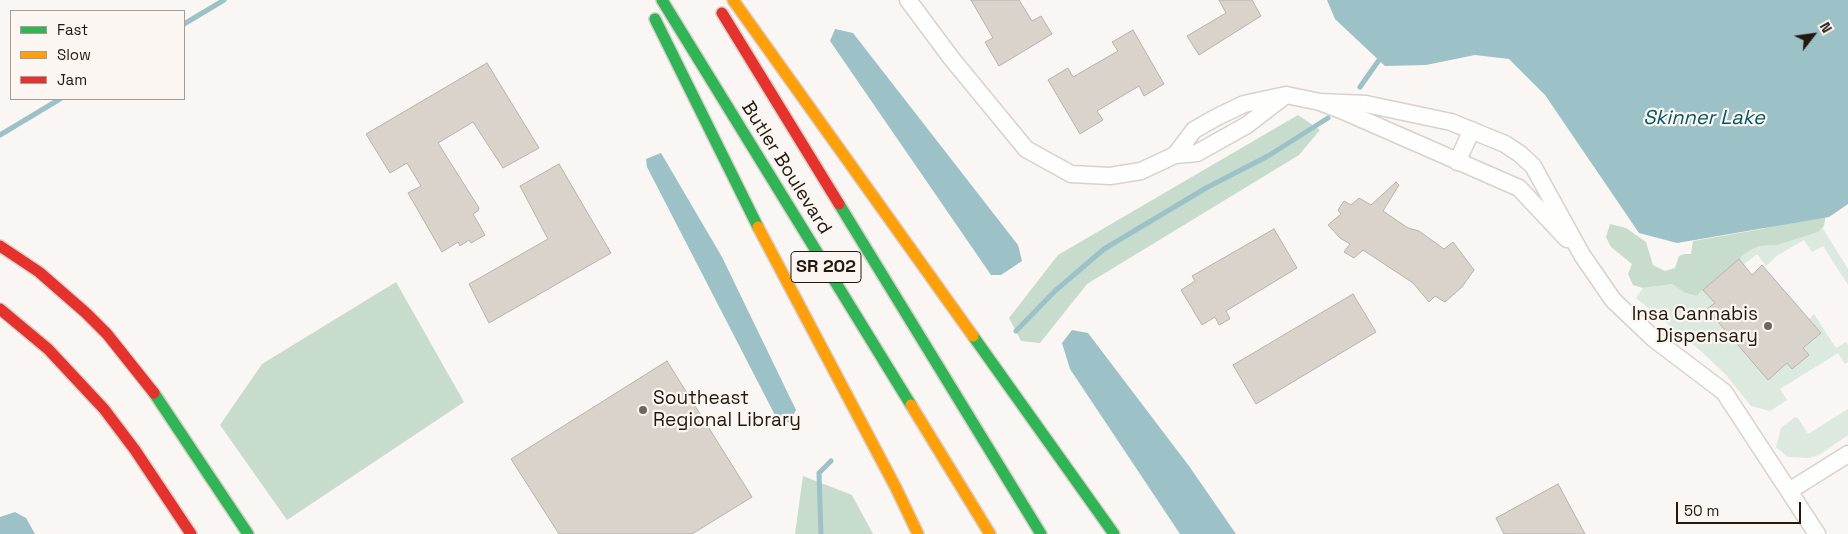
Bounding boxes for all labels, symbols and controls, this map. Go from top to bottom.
legend [10,10,185,100]
north arrow [1788,10,1838,60]
text: N [1816,19,1836,36]
text: Fast [57,20,88,39]
text: Slow [57,45,91,64]
text: Jam [57,70,87,89]
street label: Butler Boulevard [736,97,836,239]
water label: Skinner Lake [1643,107,1765,131]
road number: SR 202 [791,252,861,282]
place label: Insa Cannabis Dispensary [1632,304,1758,348]
marker: Insa Cannabis Dispensary [1762,320,1774,332]
place label: Southeast Regional Library [653,388,801,432]
marker: Southeast Regional Library [637,404,649,416]
scale bar [1678,492,1803,524]
text: 50 m [1684,501,1719,520]

